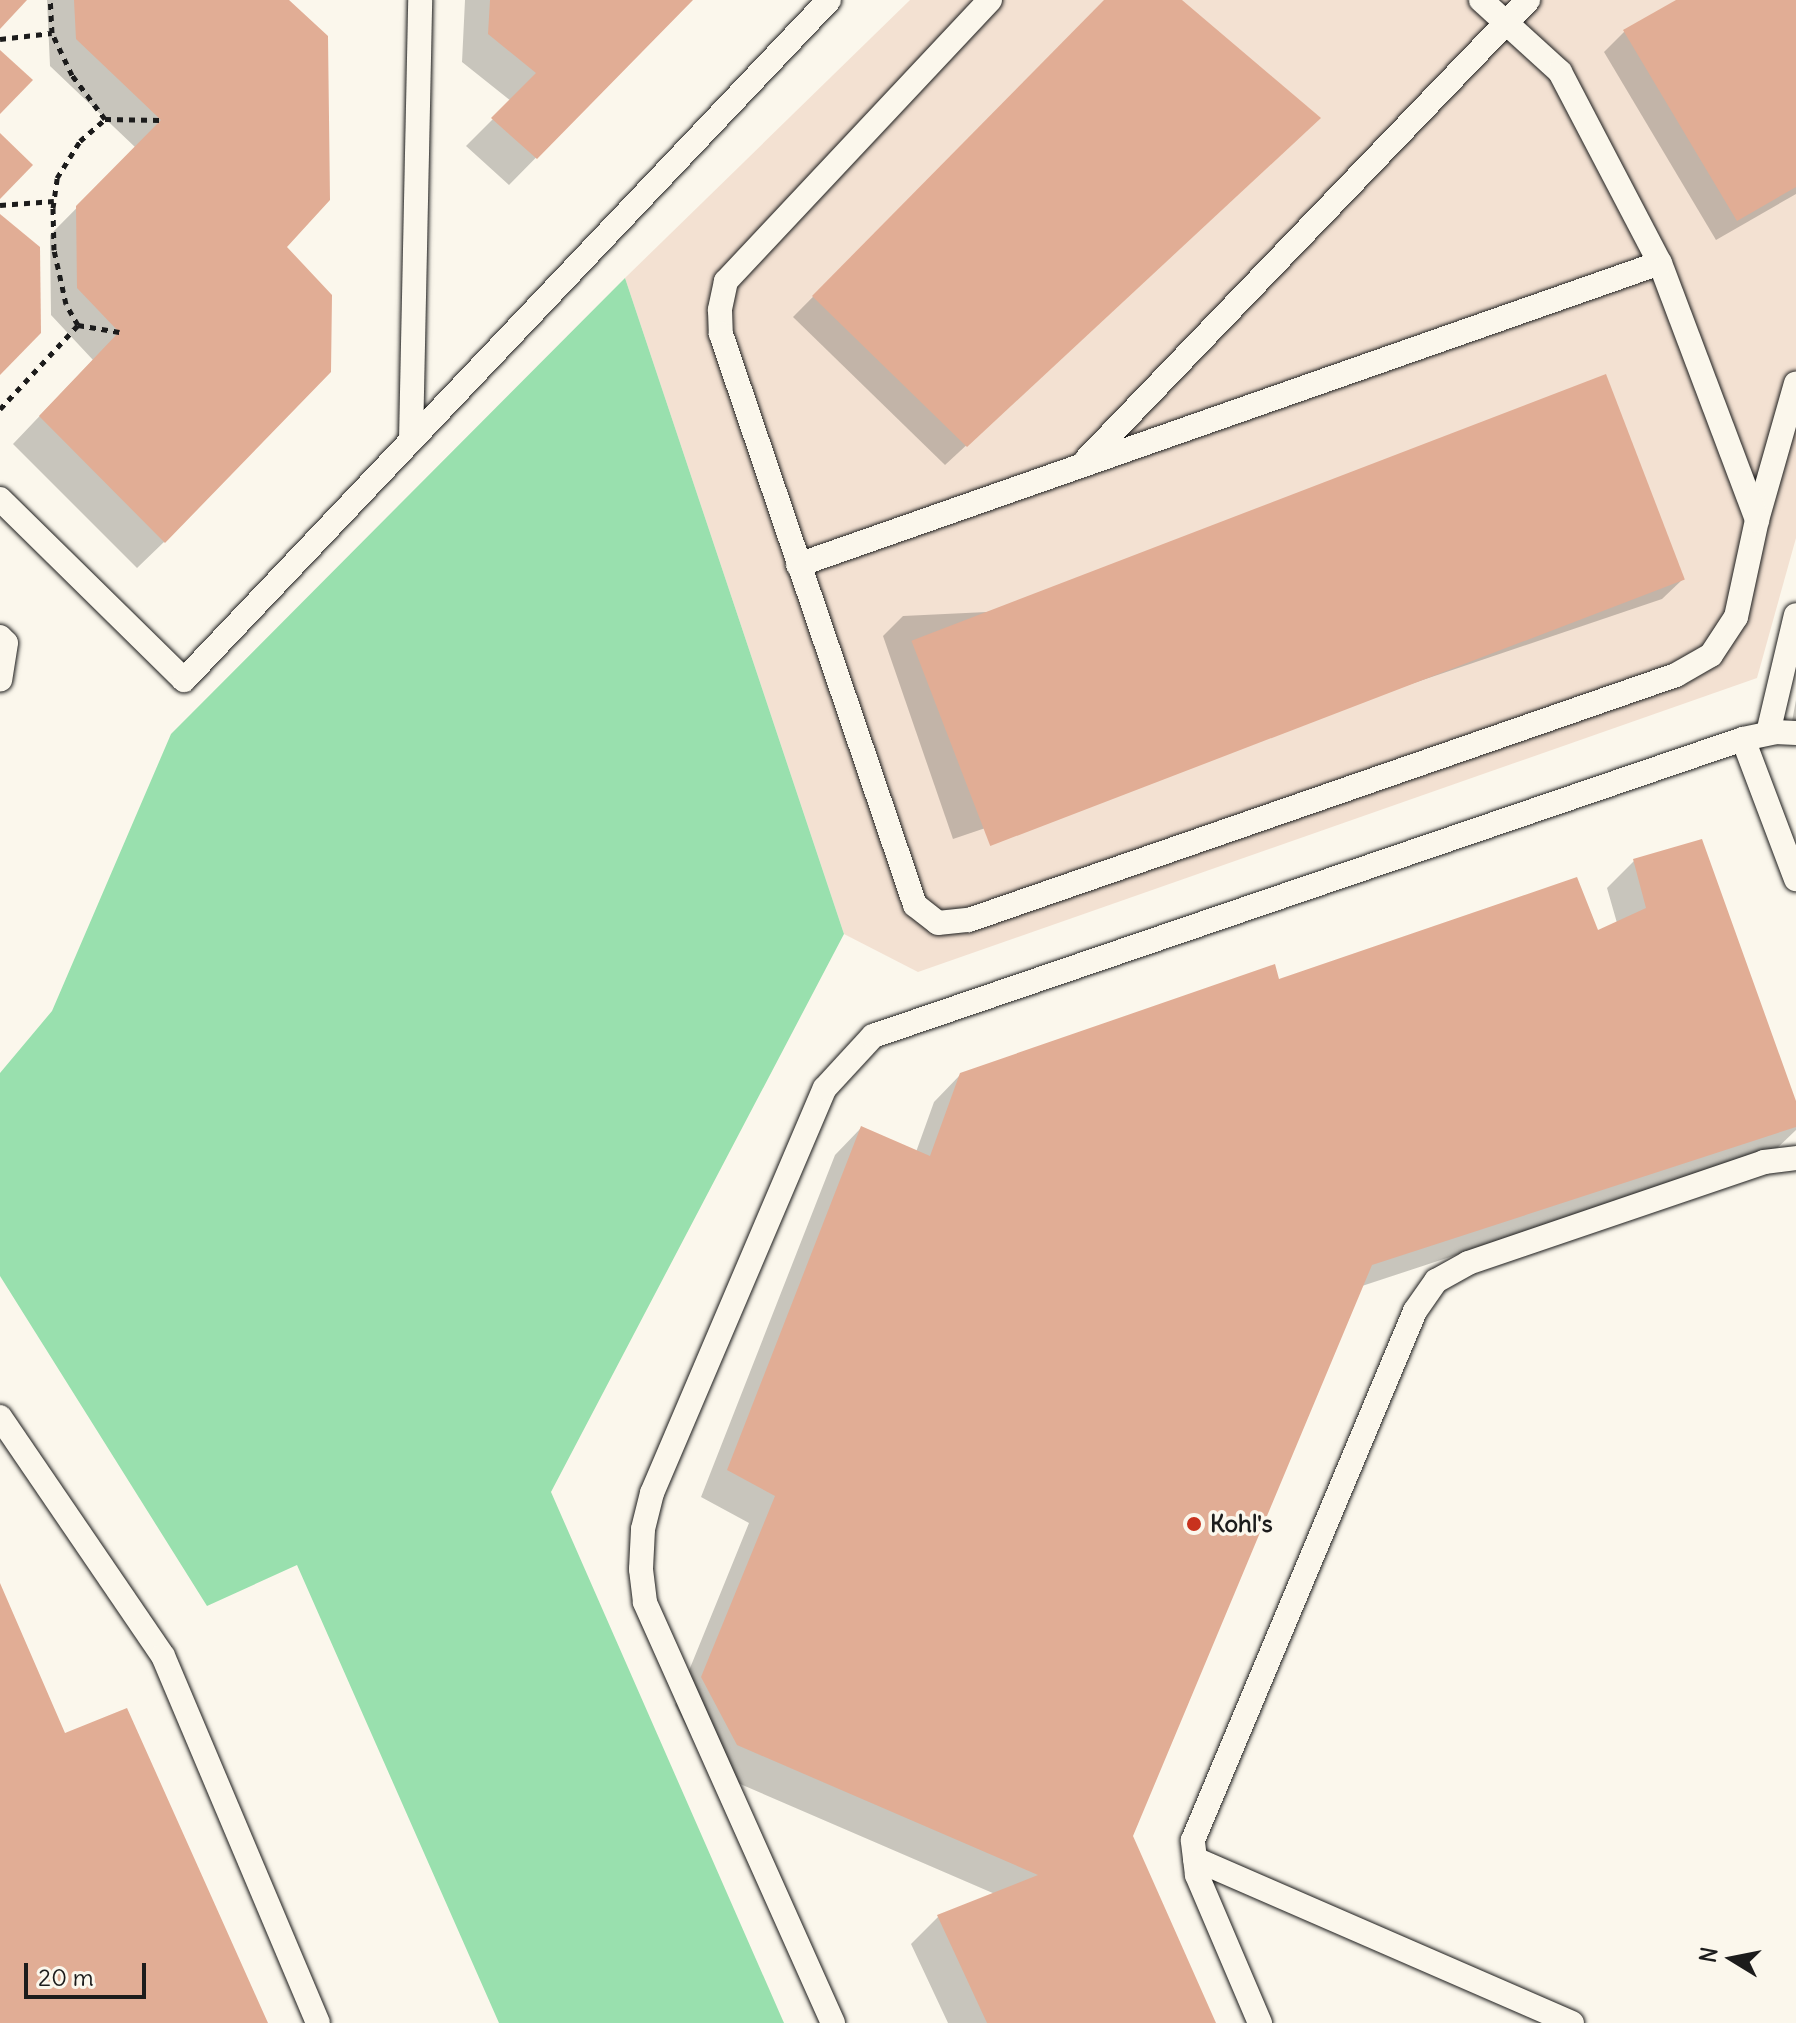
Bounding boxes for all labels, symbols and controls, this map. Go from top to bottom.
place label: Kohl's [1210,1510,1273,1538]
marker: Kohl's [1185,1515,1203,1533]
north arrow [1692,1919,1772,1999]
text: N [1693,1945,1723,1965]
scale bar [28,1947,150,1997]
text: 20 m [38,1962,94,1992]

